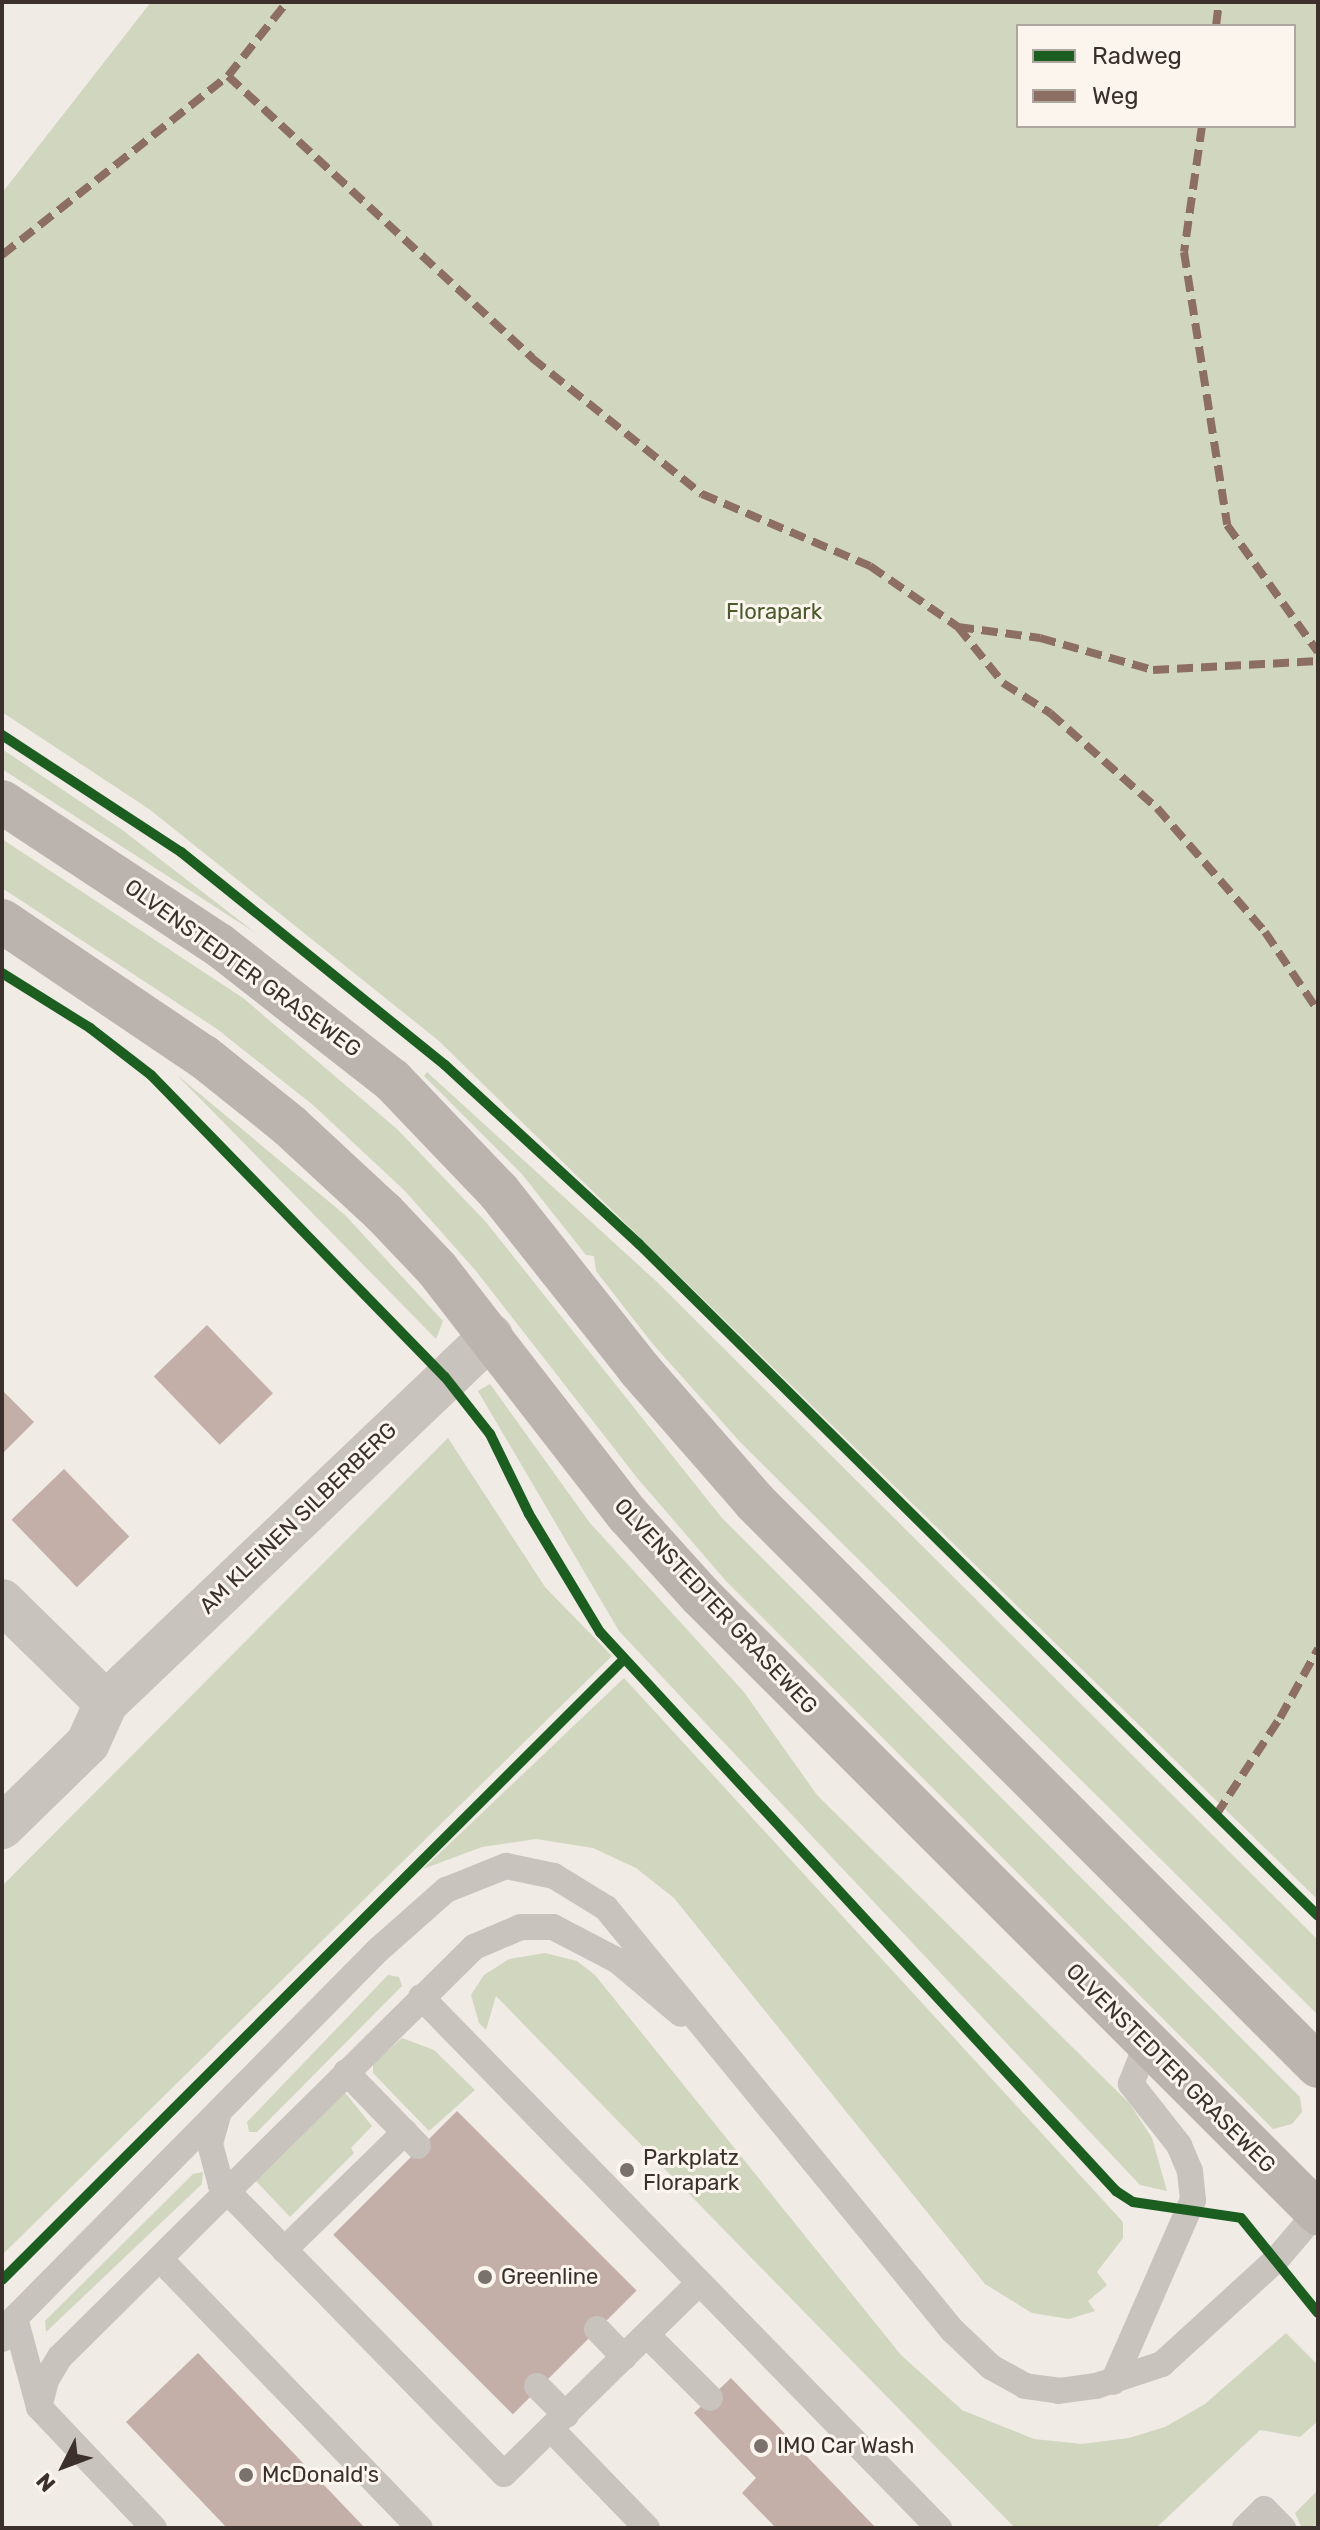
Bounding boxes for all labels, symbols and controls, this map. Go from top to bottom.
legend [1016,24,1296,128]
text: Radweg [1092,42,1182,70]
text: Weg [1092,82,1139,110]
park label: Florapark [726,599,822,625]
street label: OLVENSTEDTER GRASEWEG [120,873,366,1063]
street label: AM KLEINEN SILBERBERG [194,1417,402,1619]
street label: OLVENSTEDTER GRASEWEG [609,1493,823,1719]
street label: OLVENSTEDTER GRASEWEG [1061,1958,1281,2178]
place label: Parkplatz Florapark [643,2144,739,2196]
marker: Parkplatz Florapark [618,2161,636,2179]
place label: Greenline [501,2264,598,2290]
marker: Greenline [476,2268,494,2286]
north arrow [24,2426,104,2506]
place label: IMO Car Wash [777,2433,915,2459]
marker: IMO Car Wash [752,2437,770,2455]
place label: McDonald's [262,2462,379,2488]
marker: McDonald's [237,2466,255,2484]
text: N [30,2467,61,2497]

